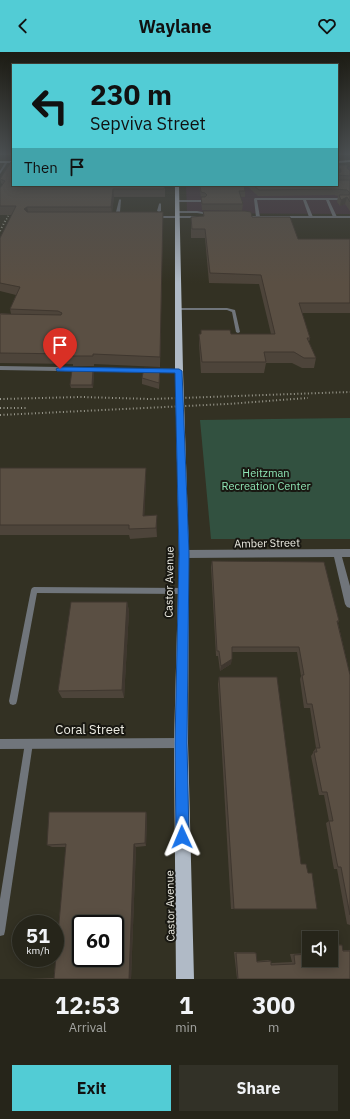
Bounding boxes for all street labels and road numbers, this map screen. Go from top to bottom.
street label: Amber Street [234,535,300,551]
street label: Castor Avenue [161,546,177,618]
street label: Coral Street [55,721,125,738]
street label: Castor Avenue [162,870,178,942]

